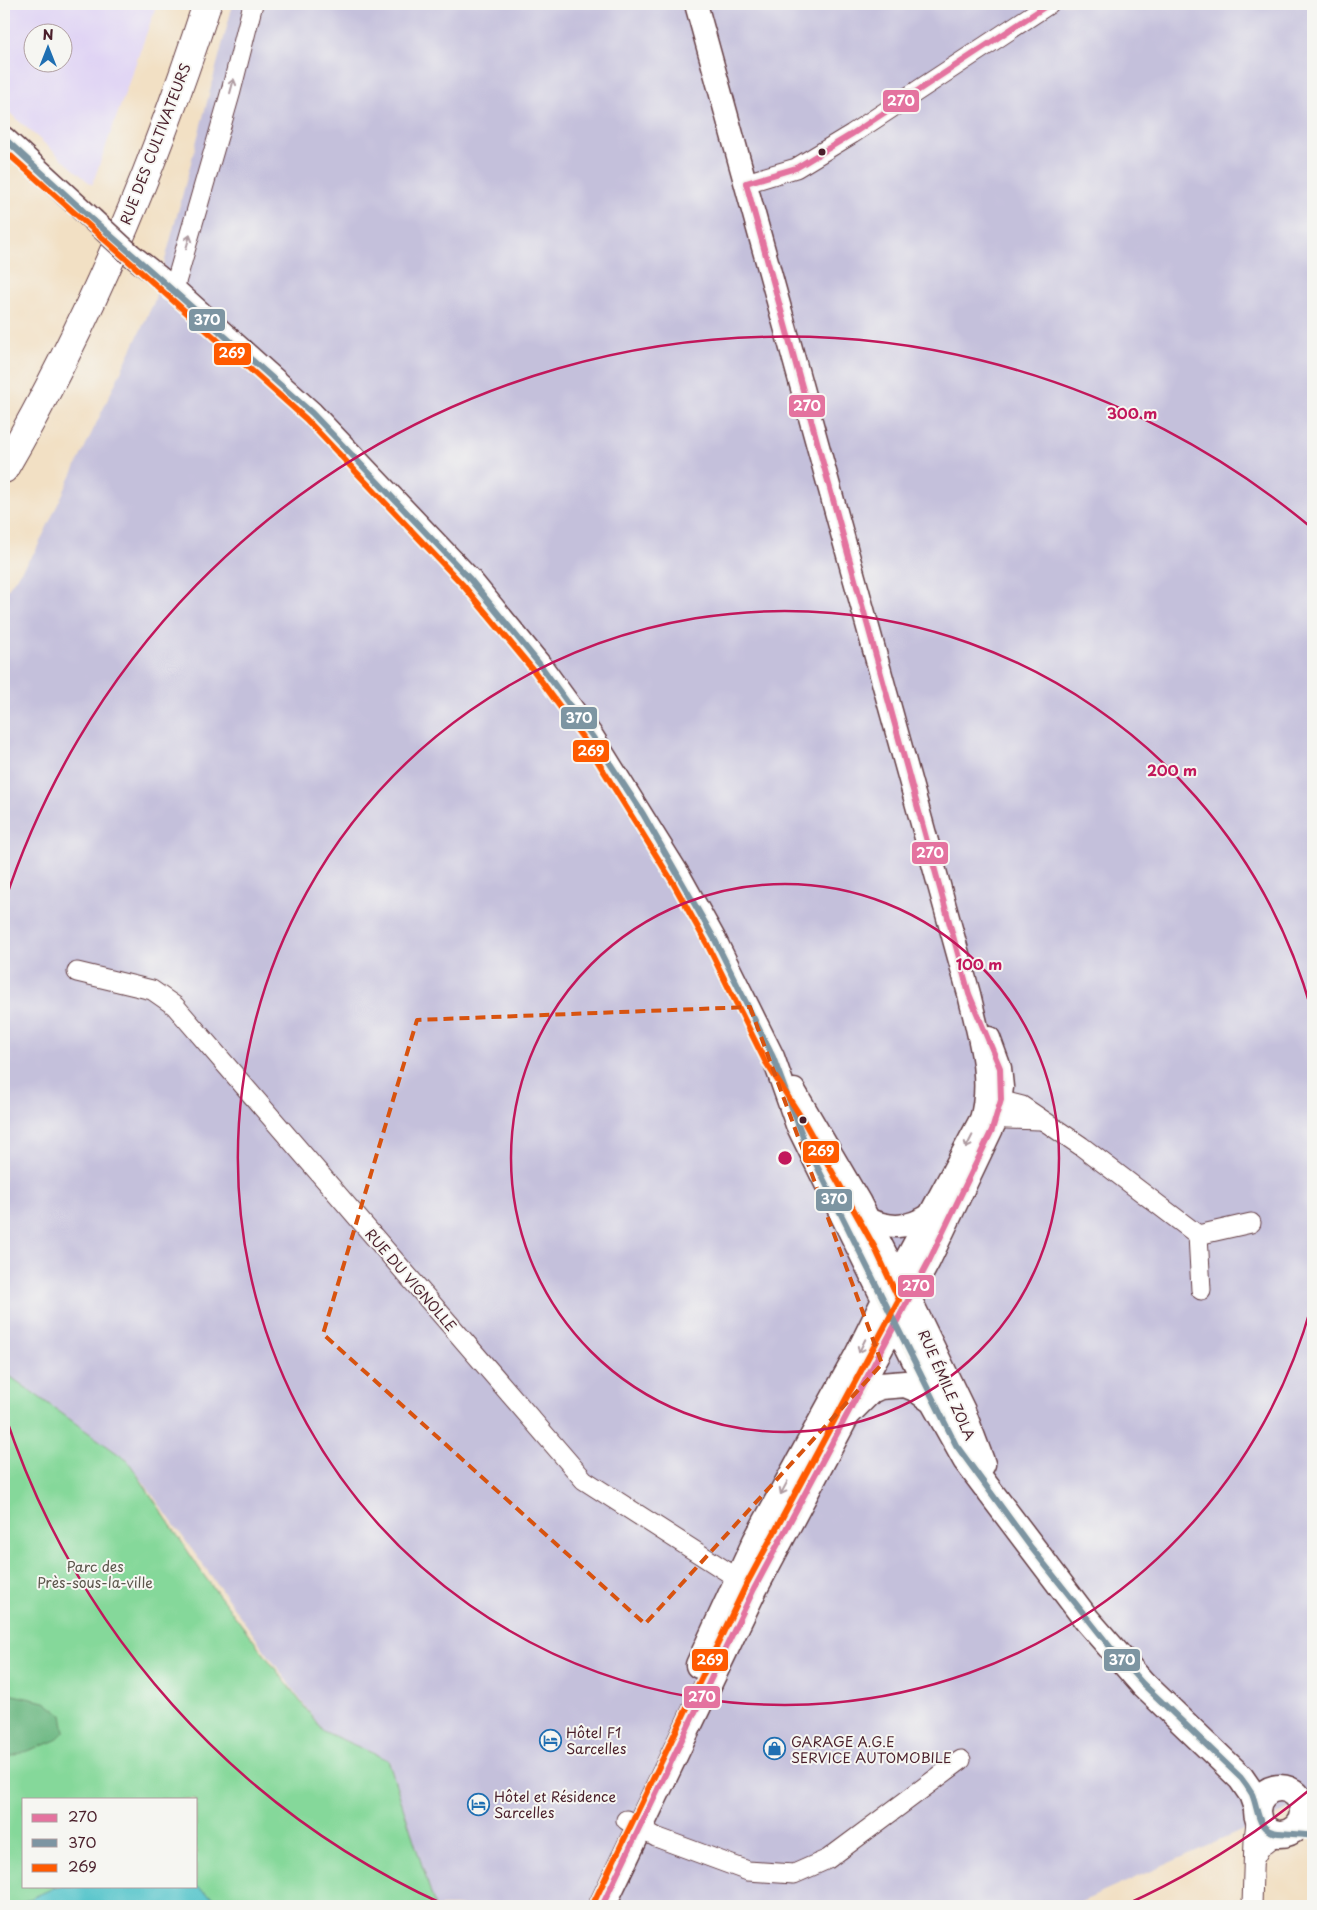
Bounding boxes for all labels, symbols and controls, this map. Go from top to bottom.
north arrow [22,22,72,72]
text: N [42,24,54,45]
street label: RUE DES CULTIVATEURS [114,60,196,228]
one-way arrow [228,78,237,94]
line badge: 270 [882,89,920,113]
text: 270 [887,90,915,111]
unlabelled marker [817,147,827,157]
one-way arrow [183,235,193,251]
line badge: 370 [188,308,226,332]
text: 370 [194,309,220,330]
line badge: 269 [213,342,252,366]
text: 269 [219,342,245,363]
line badge: 270 [788,394,826,418]
text: 270 [793,395,821,416]
text: 300 m [1107,401,1157,424]
line badge: 370 [560,706,598,730]
text: 370 [566,707,592,728]
line badge: 269 [572,739,610,763]
text: 269 [578,740,604,761]
text: 200 m [1147,758,1197,781]
line badge: 270 [911,841,949,865]
text: 270 [916,842,944,863]
text: 100 m [956,952,1002,975]
unlabelled marker [798,1115,808,1125]
one-way arrow [964,1134,973,1149]
line badge: 269 [802,1140,840,1164]
text: 269 [808,1140,834,1161]
centre of rings [776,1149,794,1167]
line badge: 370 [815,1188,853,1212]
text: 370 [821,1188,847,1209]
street label: RUE DU VIGNOLLE [360,1224,462,1336]
line badge: 270 [897,1274,935,1298]
text: 270 [902,1275,930,1296]
street label: RUE ÉMILE ZOLA [913,1326,981,1444]
one-way arrow [857,1338,866,1353]
one-way arrow [779,1480,788,1495]
park label: Parc des Près-sous-la-ville [37,1556,153,1593]
line badge: 269 [691,1648,729,1672]
line badge: 370 [1103,1648,1141,1672]
text: 269 [697,1649,723,1670]
text: 370 [1109,1649,1135,1670]
line badge: 270 [683,1685,721,1709]
text: 270 [688,1686,716,1707]
place label: Hôtel F1 Sarcelles [566,1722,626,1759]
hotel icon: Hôtel F1 Sarcelles [538,1728,562,1752]
place label: GARAGE A.G.E SERVICE AUTOMOBILE [791,1731,952,1768]
shop icon: GARAGE A.G.E SERVICE AUTOMOBILE [763,1737,787,1761]
place label: Hôtel et Résidence Sarcelles [494,1786,616,1823]
hotel icon: Hôtel et Résidence Sarcelles [466,1792,490,1816]
legend [22,1798,198,1888]
text: 270 [68,1804,97,1827]
text: 370 [68,1830,97,1853]
text: 269 [68,1854,97,1877]

